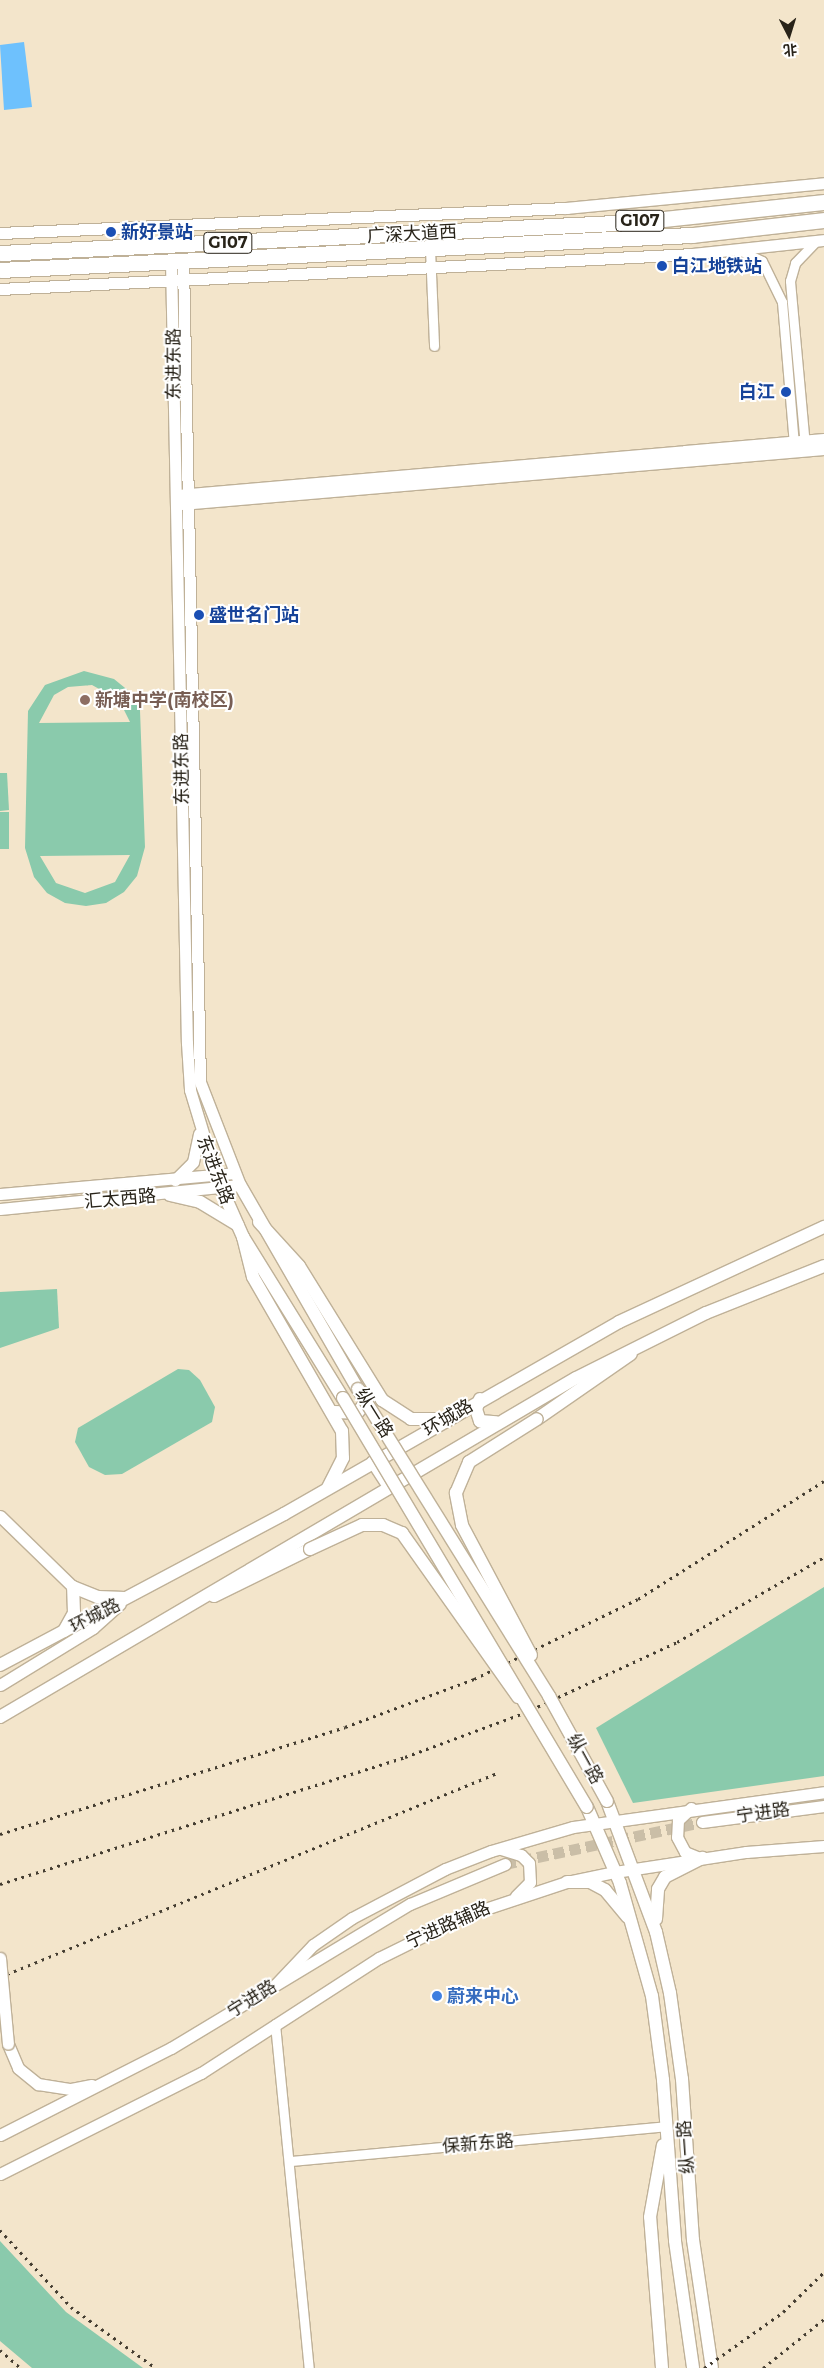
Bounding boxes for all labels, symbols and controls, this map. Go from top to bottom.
north arrow [764,10,814,60]
text: 北 [783,40,798,60]
road number: G107 [615,208,665,235]
place label: 新好景站 [121,221,193,243]
street label: 广深大道西 [366,221,458,247]
marker: 新好景站 [105,226,117,238]
road number: G107 [203,230,253,256]
place label: 白江地铁站 [672,255,762,277]
marker: 白江地铁站 [656,260,668,272]
street label: 东进东路 [163,328,185,400]
place label: 白江 [739,381,775,403]
marker: 白江 [779,385,793,399]
place label: 盛世名门站 [209,604,299,626]
marker: 盛世名门站 [193,609,205,621]
place label: 新塘中学(南校区) [95,689,234,711]
marker: 新塘中学(南校区) [79,694,91,706]
street label: 东进东路 [171,733,193,805]
street label: 东进东路 [192,1133,238,1207]
street label: 汇太西路 [83,1185,157,1213]
street label: 纵一路 [351,1384,397,1442]
street label: 环城路 [419,1395,477,1441]
street label: 环城路 [66,1594,124,1638]
street label: 纵一路 [562,1730,608,1788]
street label: 宁进路 [735,1799,791,1827]
street label: 宁进路辅路 [402,1897,494,1953]
street label: 宁进路 [223,1976,281,2022]
place label: 蔚来中心 [447,1985,519,2007]
marker: 蔚来中心 [431,1990,443,2002]
street label: 纵一路 [673,2119,699,2175]
street label: 保新东路 [441,2130,515,2158]

